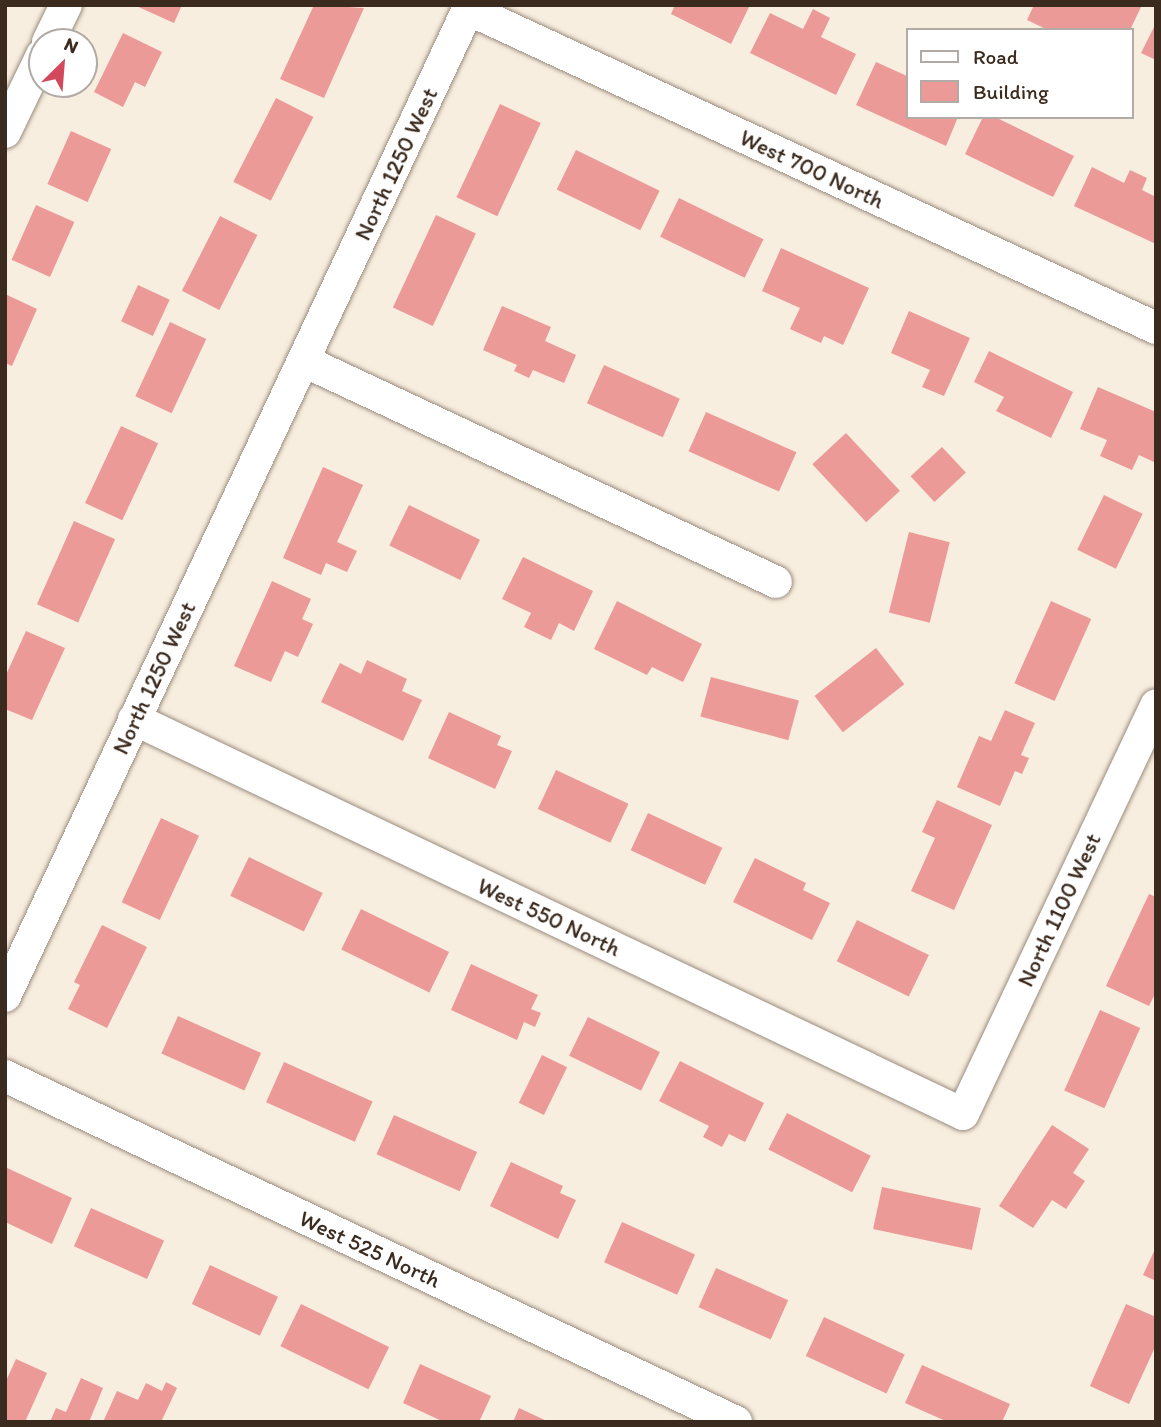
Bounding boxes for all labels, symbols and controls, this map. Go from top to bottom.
north arrow [28,28,98,98]
legend [906,28,1133,119]
text: N [61,32,82,58]
text: Road [973,44,1018,69]
text: Building [973,79,1049,104]
street label: North 1250 West [349,83,443,245]
street label: West 700 North [735,124,889,214]
street label: North 1250 West [107,597,201,759]
street label: North 1100 West [1011,829,1107,991]
street label: West 550 North [473,872,625,962]
street label: West 525 North [295,1204,445,1294]

